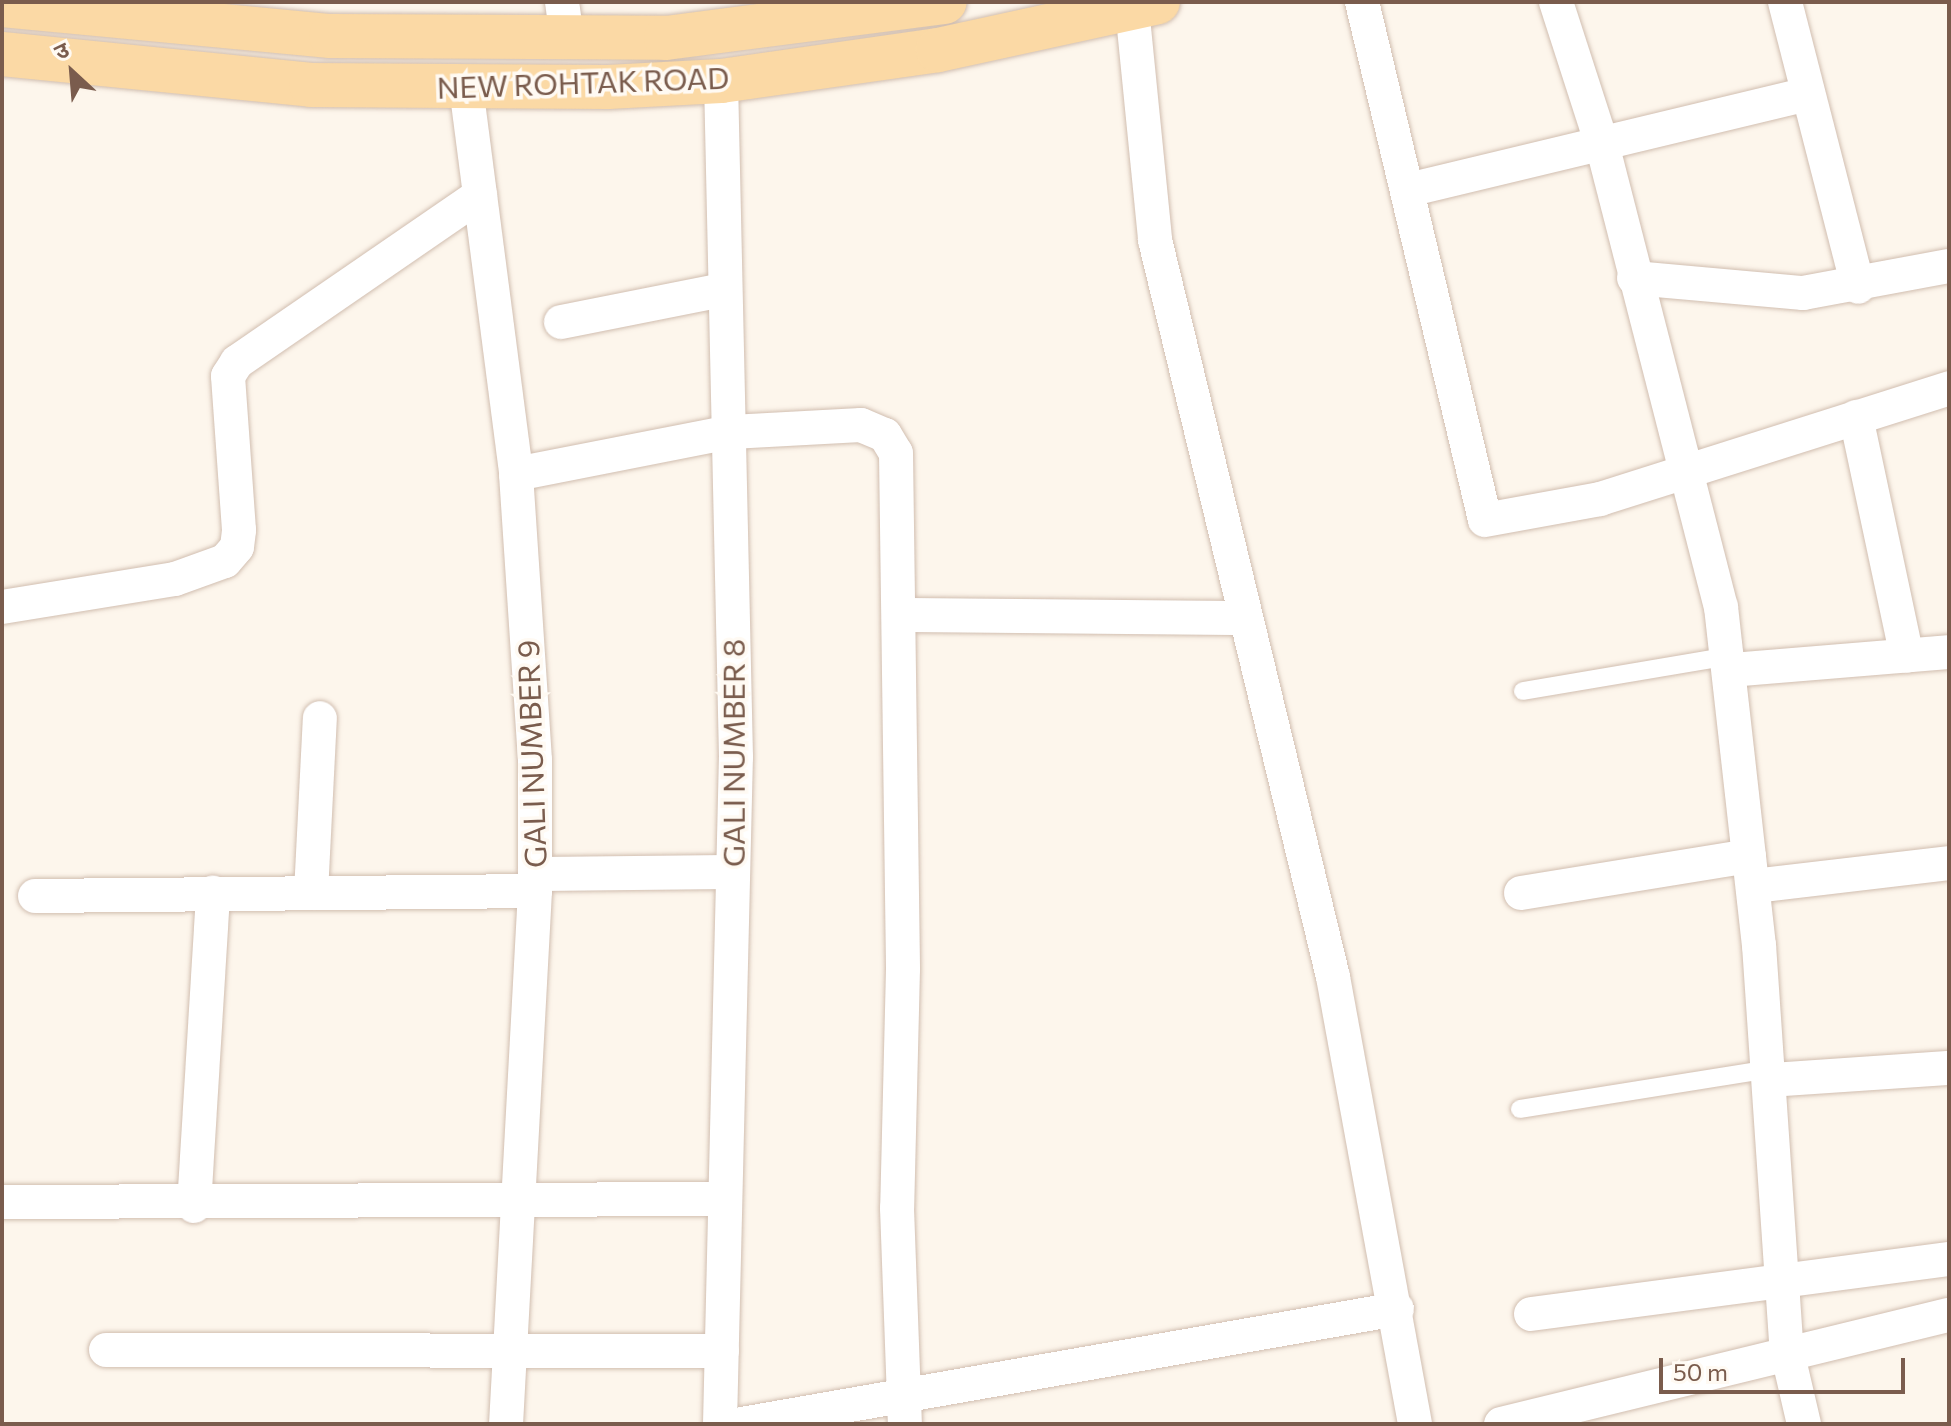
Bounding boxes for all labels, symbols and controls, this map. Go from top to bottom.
north arrow [32,32,112,112]
text: उ [50,35,73,65]
street label: NEW ROHTAK ROAD [436,59,730,105]
street label: GALI NUMBER 9 [509,639,553,869]
street label: GALI NUMBER 8 [715,639,751,867]
scale bar [1663,1342,1909,1392]
text: 50 m [1673,1357,1728,1386]

